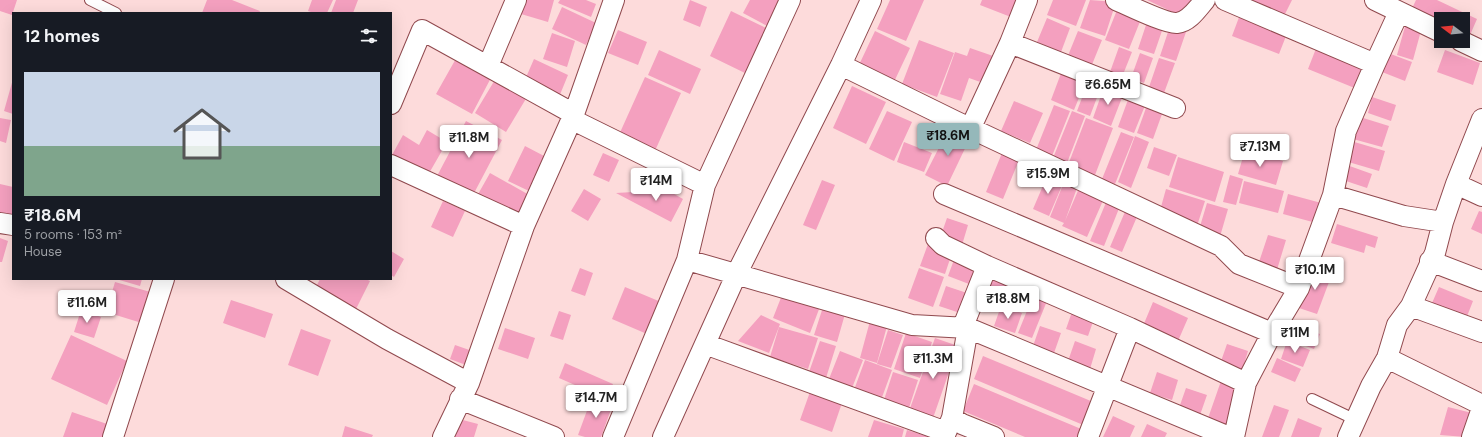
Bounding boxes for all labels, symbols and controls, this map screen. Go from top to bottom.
north arrow [1434,12,1470,48]
map controls [1434,12,1470,48]
text: 12 homes [24,25,100,47]
icon: filters [358,25,380,47]
pin: ₹6.65M [1075,72,1141,106]
text: ₹6.65M [1085,76,1131,93]
icon: home [166,98,238,170]
pin: ₹18.6M [915,123,981,157]
pin: ₹11.8M [436,125,502,159]
text: ₹18.6M [926,127,970,144]
text: ₹11.8M [449,129,489,146]
pin: ₹7.13M [1227,134,1293,168]
text: ₹7.13M [1239,138,1281,155]
pin: ₹15.9M [1015,161,1081,195]
text: ₹15.9M [1026,165,1070,182]
pin: ₹14M [632,168,680,202]
text: ₹14M [640,172,672,189]
text: ₹18.6M [24,204,81,226]
text: 5 rooms · 153 m² [24,226,122,243]
text: House [24,243,62,260]
pin: ₹10.1M [1282,257,1348,291]
text: ₹10.1M [1295,261,1335,278]
pin: ₹18.8M [975,286,1041,320]
pin: ₹11.6M [54,290,120,324]
text: ₹18.8M [986,290,1030,307]
text: ₹11.6M [67,294,107,311]
pin: ₹11M [1271,320,1319,354]
text: ₹11M [1281,324,1309,341]
pin: ₹11.3M [900,346,966,380]
text: ₹11.3M [913,350,953,367]
pin: ₹14.7M [563,385,629,419]
text: ₹14.7M [575,389,617,406]

